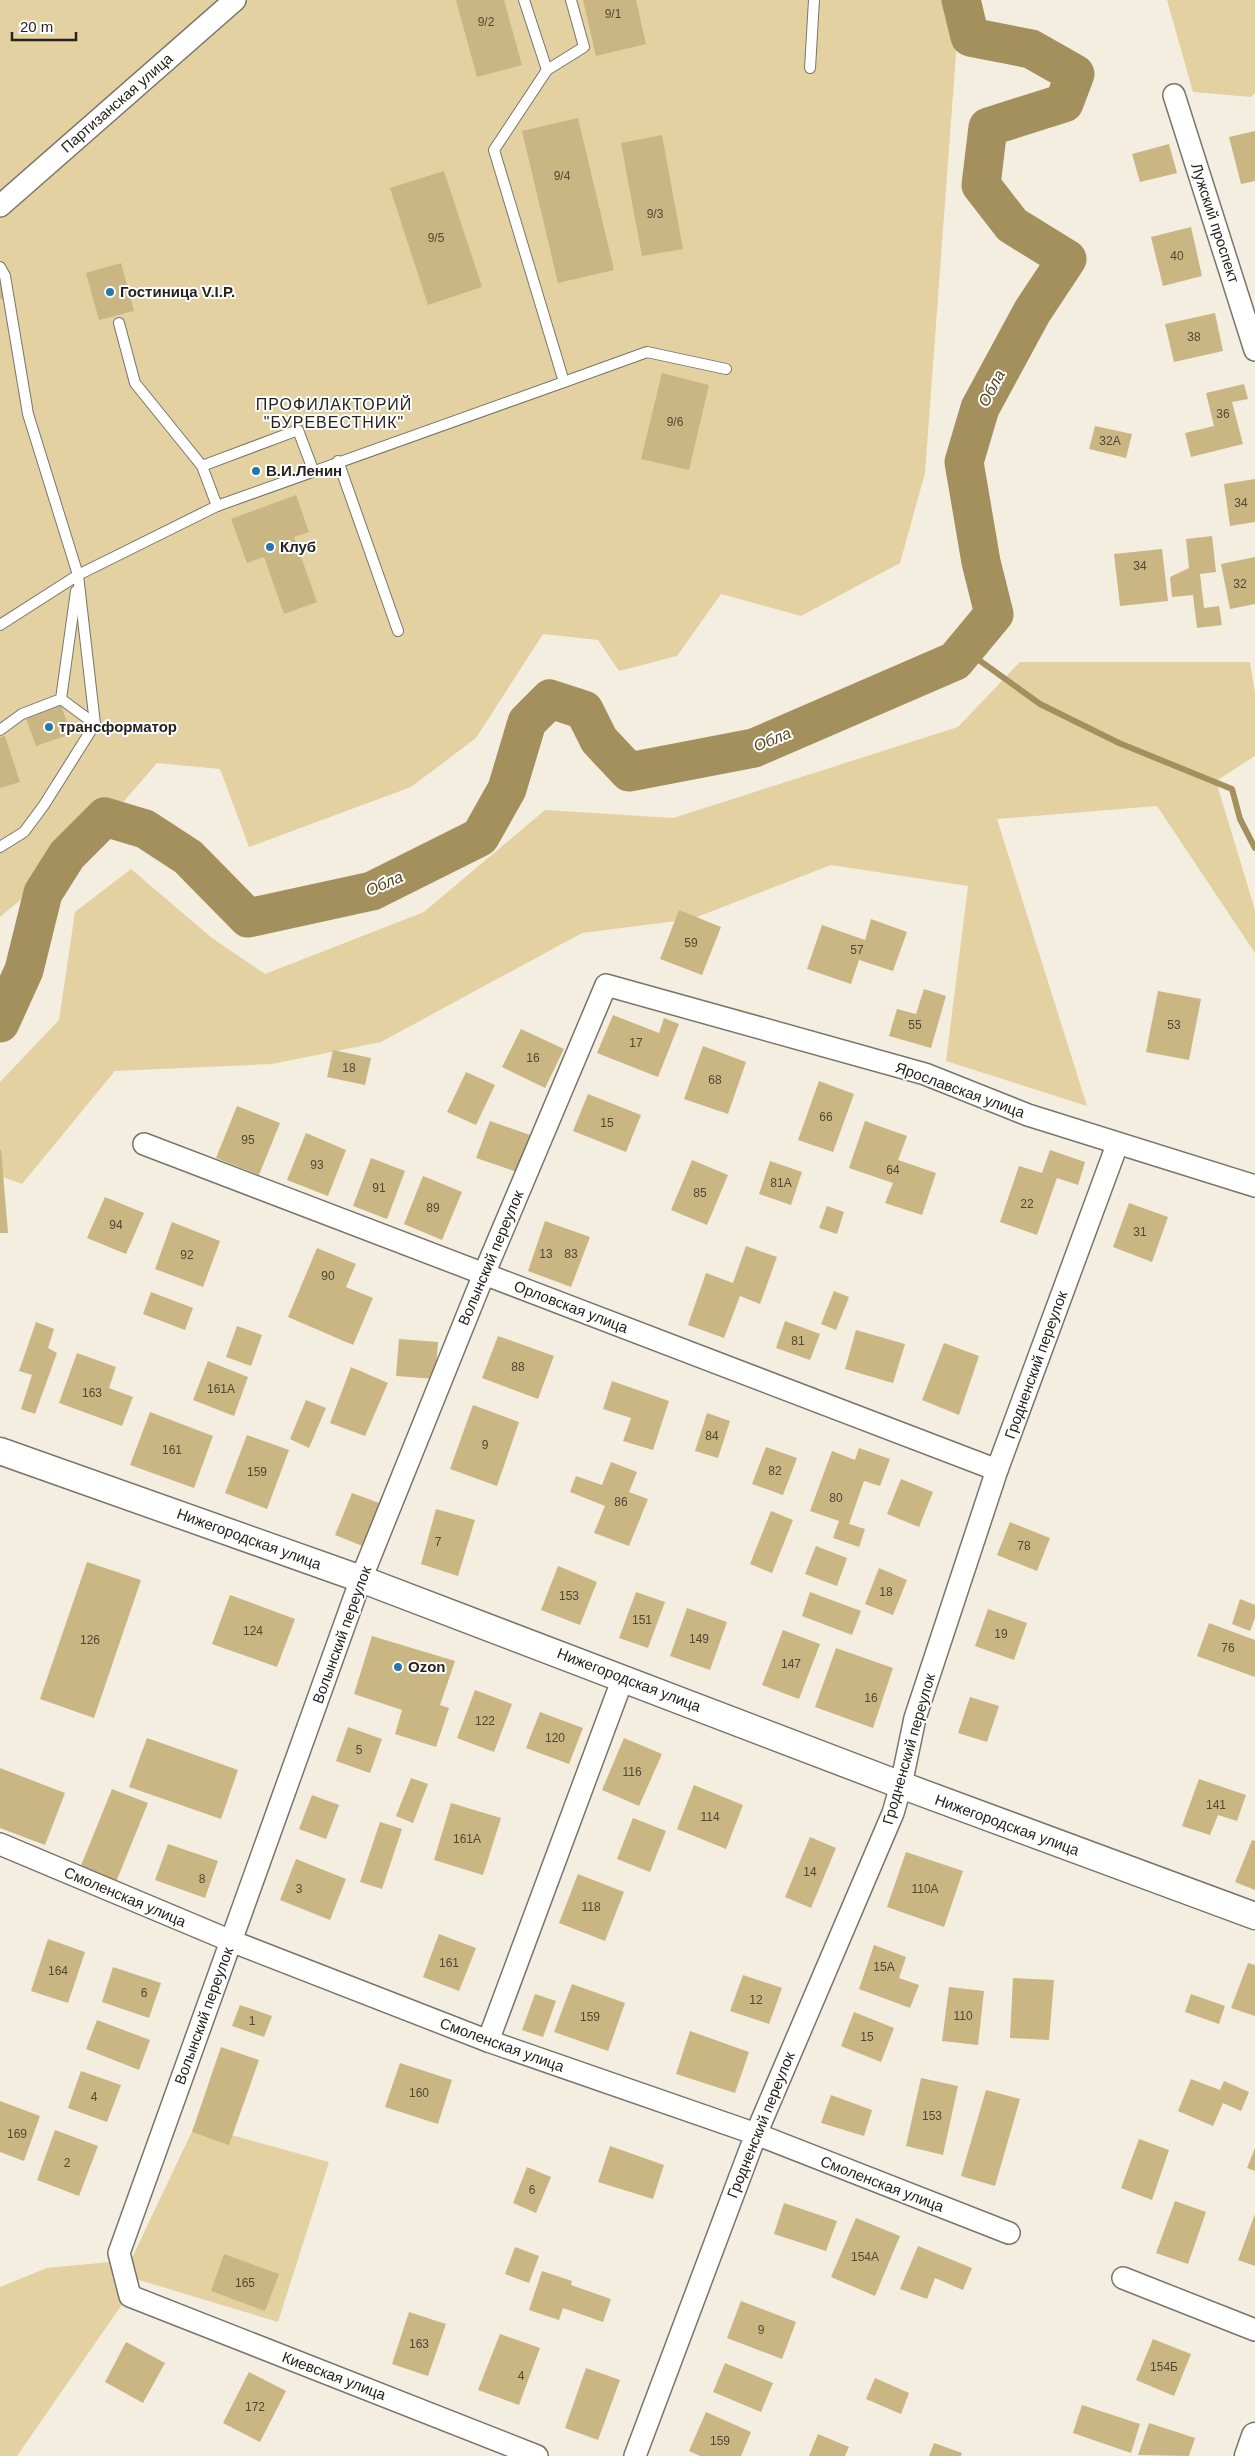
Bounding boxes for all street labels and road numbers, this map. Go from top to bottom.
street label: Партизанская улица [57,49,176,156]
street label: Лужский проспект [1188,161,1243,285]
street label: Ярославская улица [893,1058,1028,1121]
street label: Волынский переулок [454,1187,527,1328]
street label: Орловская улица [512,1277,631,1336]
street label: Гродненский переулок [1001,1288,1070,1441]
street label: Нижегородская улица [175,1504,324,1573]
street label: Волынский переулок [309,1563,374,1706]
street label: Нижегородская улица [555,1644,704,1715]
street label: Гродненский переулок [879,1671,938,1826]
street label: Нижегородская улица [933,1790,1082,1859]
street label: Смоленская улица [62,1863,189,1930]
street label: Волынский переулок [171,1944,236,2087]
street label: Смоленская улица [438,2014,567,2075]
street label: Гродненский переулок [723,2049,798,2200]
street label: Смоленская улица [818,2152,947,2215]
street label: Киевская улица [280,2348,389,2403]

